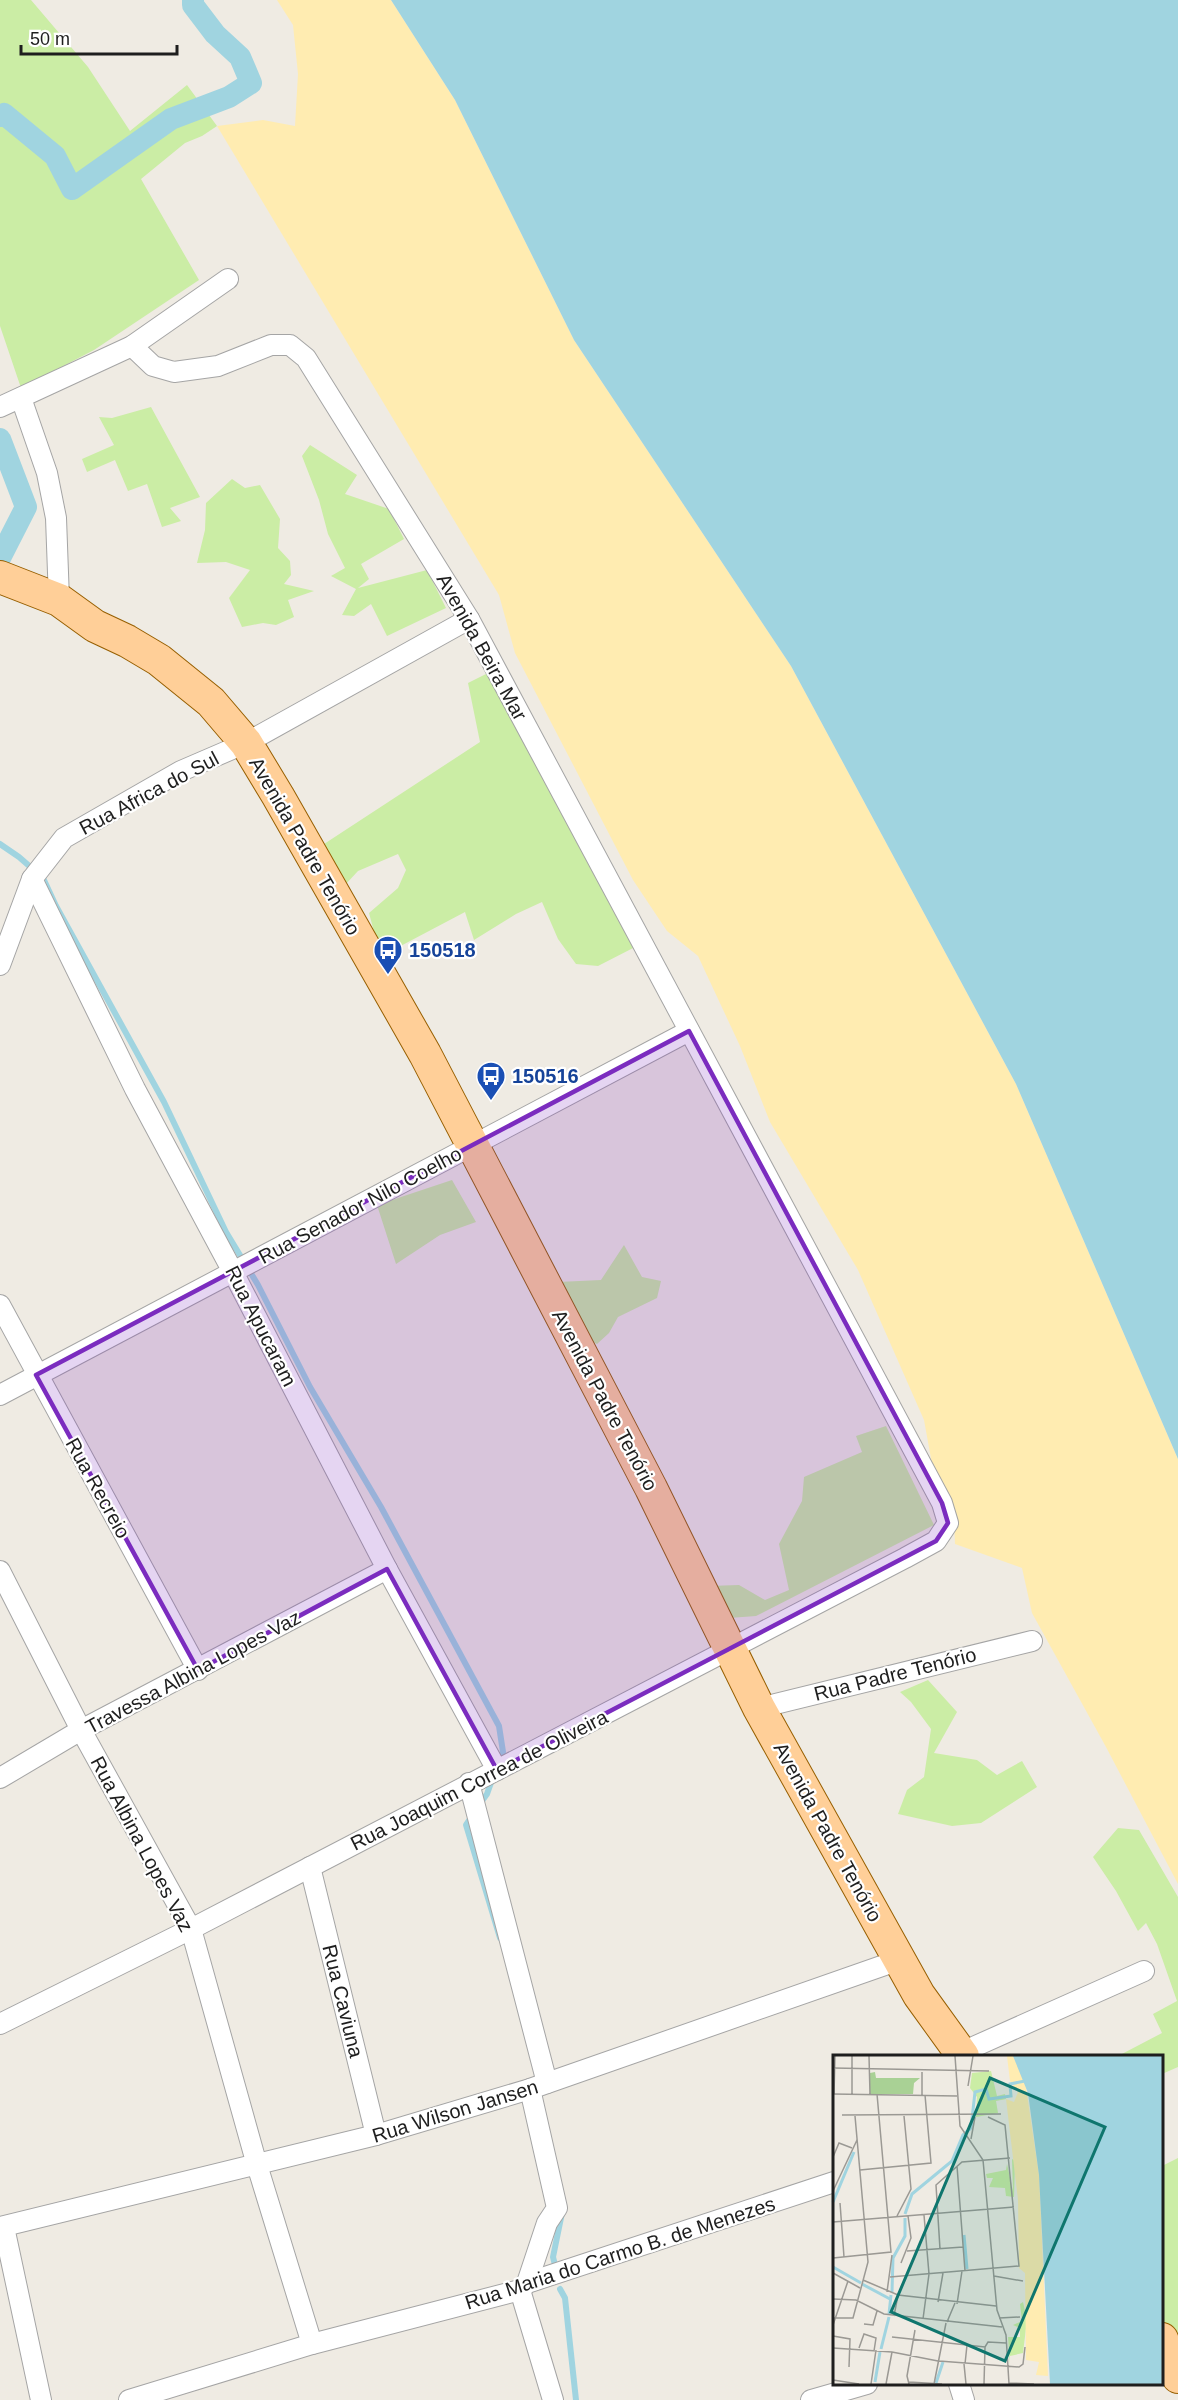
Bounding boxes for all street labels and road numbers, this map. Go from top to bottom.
street label: Avenida Beira Mar [433,570,532,724]
street label: Rua Africa do Sul [76,747,222,839]
street label: Avenida Padre Tenório [245,753,365,939]
street label: Rua Senador Nilo Coelho [255,1142,465,1268]
street label: Rua Apucaram [221,1262,301,1390]
street label: Avenida Padre Tenório [548,1306,662,1494]
street label: Rua Recreio [61,1434,135,1542]
street label: Travessa Albina Lopes Vaz [82,1606,304,1738]
street label: Rua Padre Tenório [812,1643,978,1705]
street label: Rua Joaquim Correa de Oliveira [347,1705,612,1855]
street label: Avenida Padre Tenório [770,1738,886,1926]
street label: Rua Albina Lopes Vaz [86,1753,198,1935]
street label: Rua Caviuna [318,1942,368,2061]
street label: Rua Wilson Jansen [369,2075,541,2147]
street label: Rua Maria do Carmo B. de Menezes [462,2192,778,2314]

